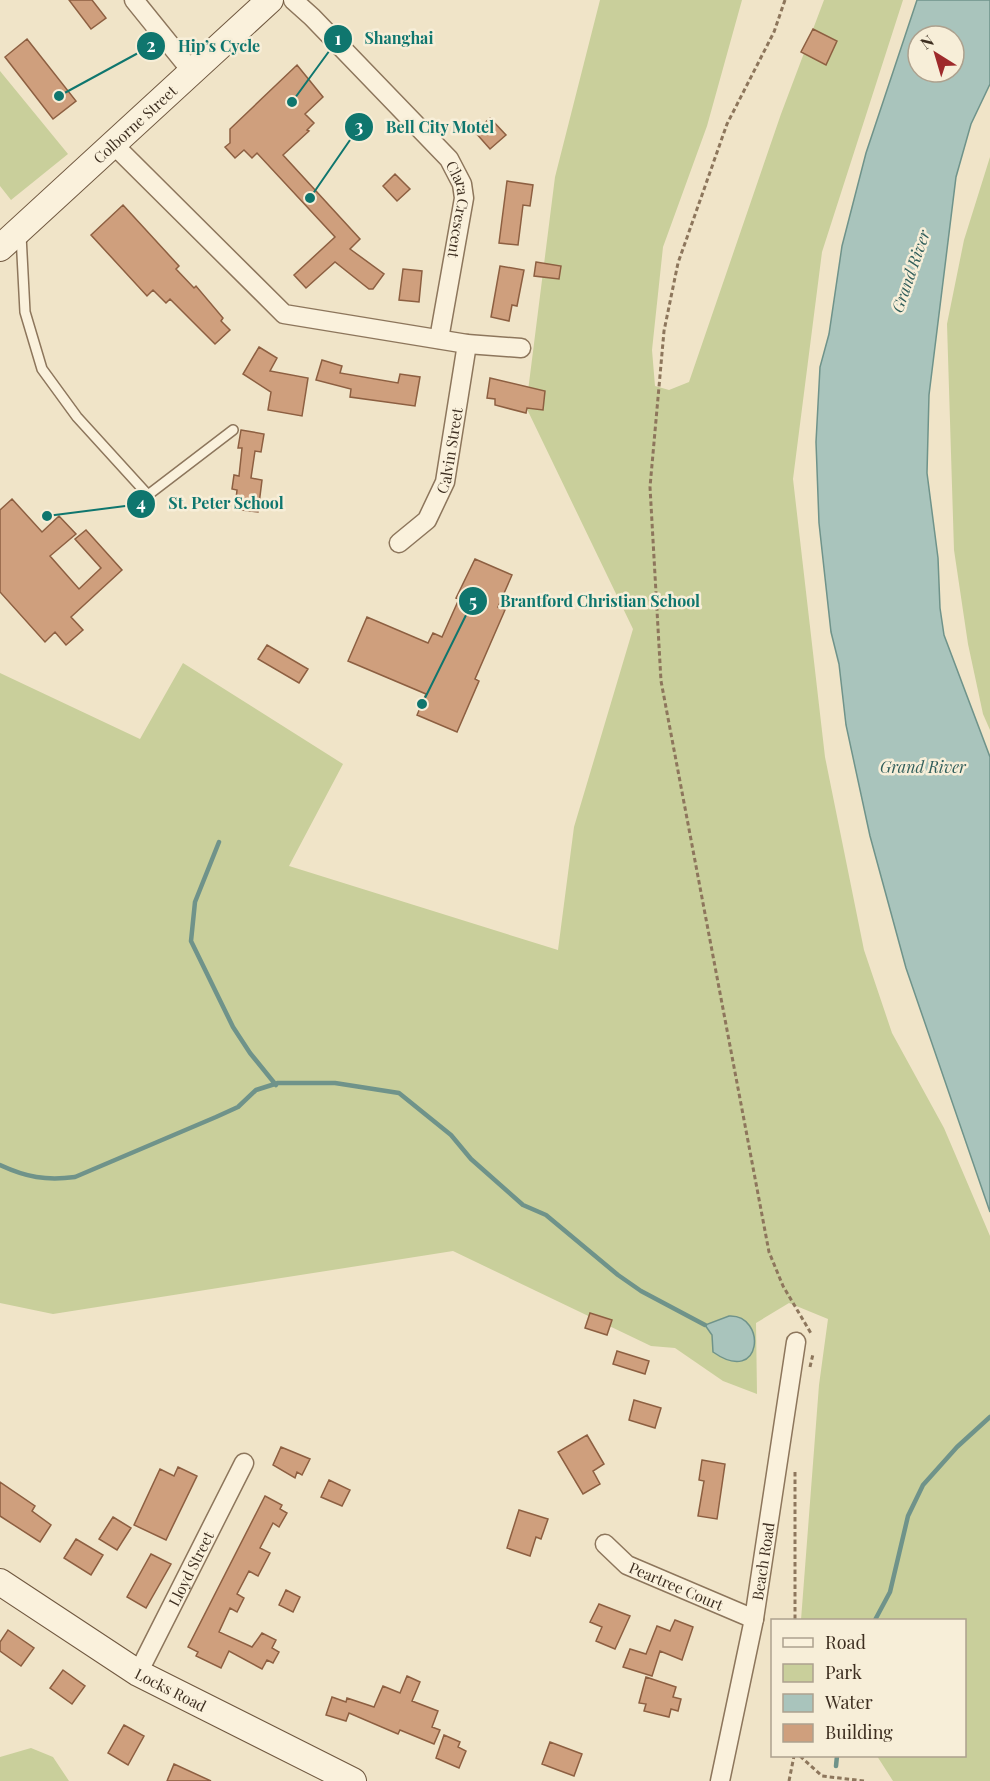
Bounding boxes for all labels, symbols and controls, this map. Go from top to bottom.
callout: Shanghai [323,22,446,56]
north arrow [906,24,966,84]
text: 1 [335,26,342,50]
text: Shanghai [365,27,433,48]
callout: Hip’s Cycle [136,29,272,63]
text: N [916,29,938,53]
text: 2 [146,33,156,57]
text: Hip’s Cycle [178,35,260,56]
street label: Colborne Street [89,80,181,168]
callout: Bell City Motel [344,110,506,144]
text: 3 [355,114,364,138]
text: Bell City Motel [386,116,494,137]
street label: Clara Crescent [442,157,474,260]
water label: Grand River [886,226,934,315]
street label: Calvin Street [431,406,467,497]
callout: St. Peter School [126,487,296,521]
text: 4 [136,491,146,515]
text: St. Peter School [168,492,284,513]
callout: Brantford Christian School [458,584,712,618]
text: 5 [469,589,477,613]
text: Brantford Christian School [500,590,700,611]
water label: Grand River [880,756,967,777]
street label: Beach Road [747,1521,779,1601]
street label: Lloyd Street [163,1527,218,1609]
street label: Peartree Court [626,1557,727,1615]
legend [771,1619,966,1757]
text: Road [825,1630,866,1654]
text: Park [825,1660,862,1684]
street label: Locks Road [132,1663,210,1716]
text: Water [824,1690,873,1714]
text: Building [825,1720,893,1744]

